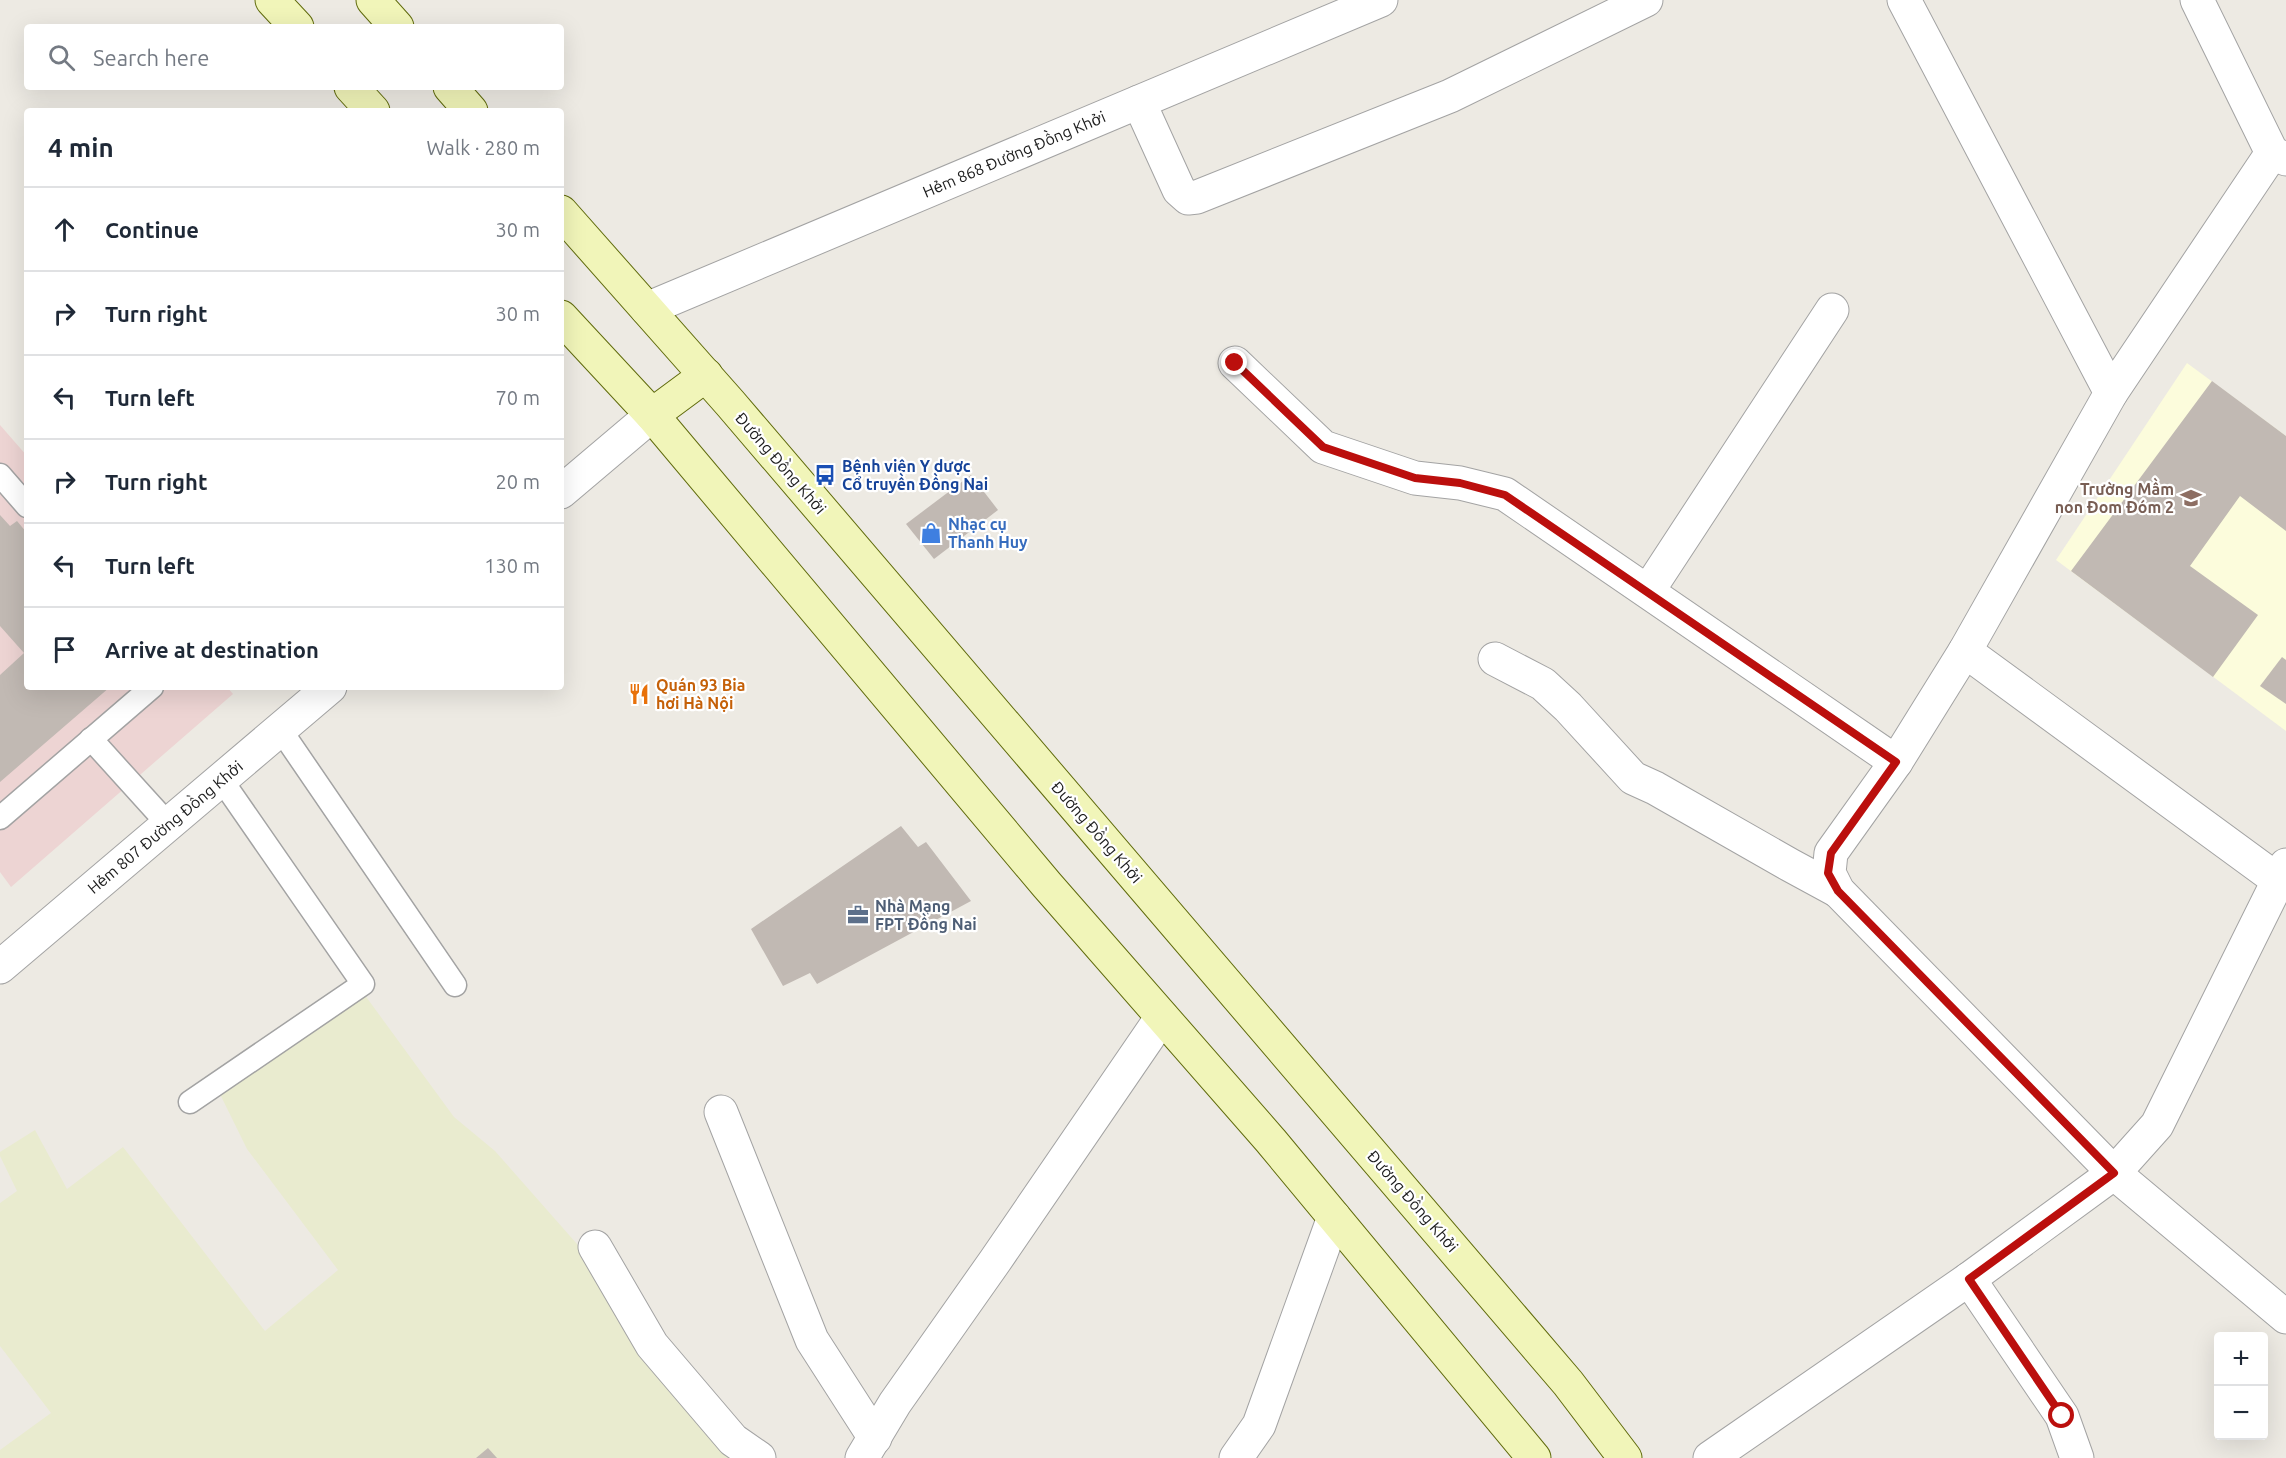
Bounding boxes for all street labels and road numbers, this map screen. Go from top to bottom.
street label: Hẻm 868 Đường Đồng Khởi [919,105,1108,201]
street label: Đường Đồng Khởi [732,407,832,517]
street label: Hẻm 807 Đường Đồng Khởi [82,755,246,897]
street label: Đường Đồng Khởi [1048,776,1148,886]
street label: Đường Đồng Khởi [1364,1145,1464,1255]

